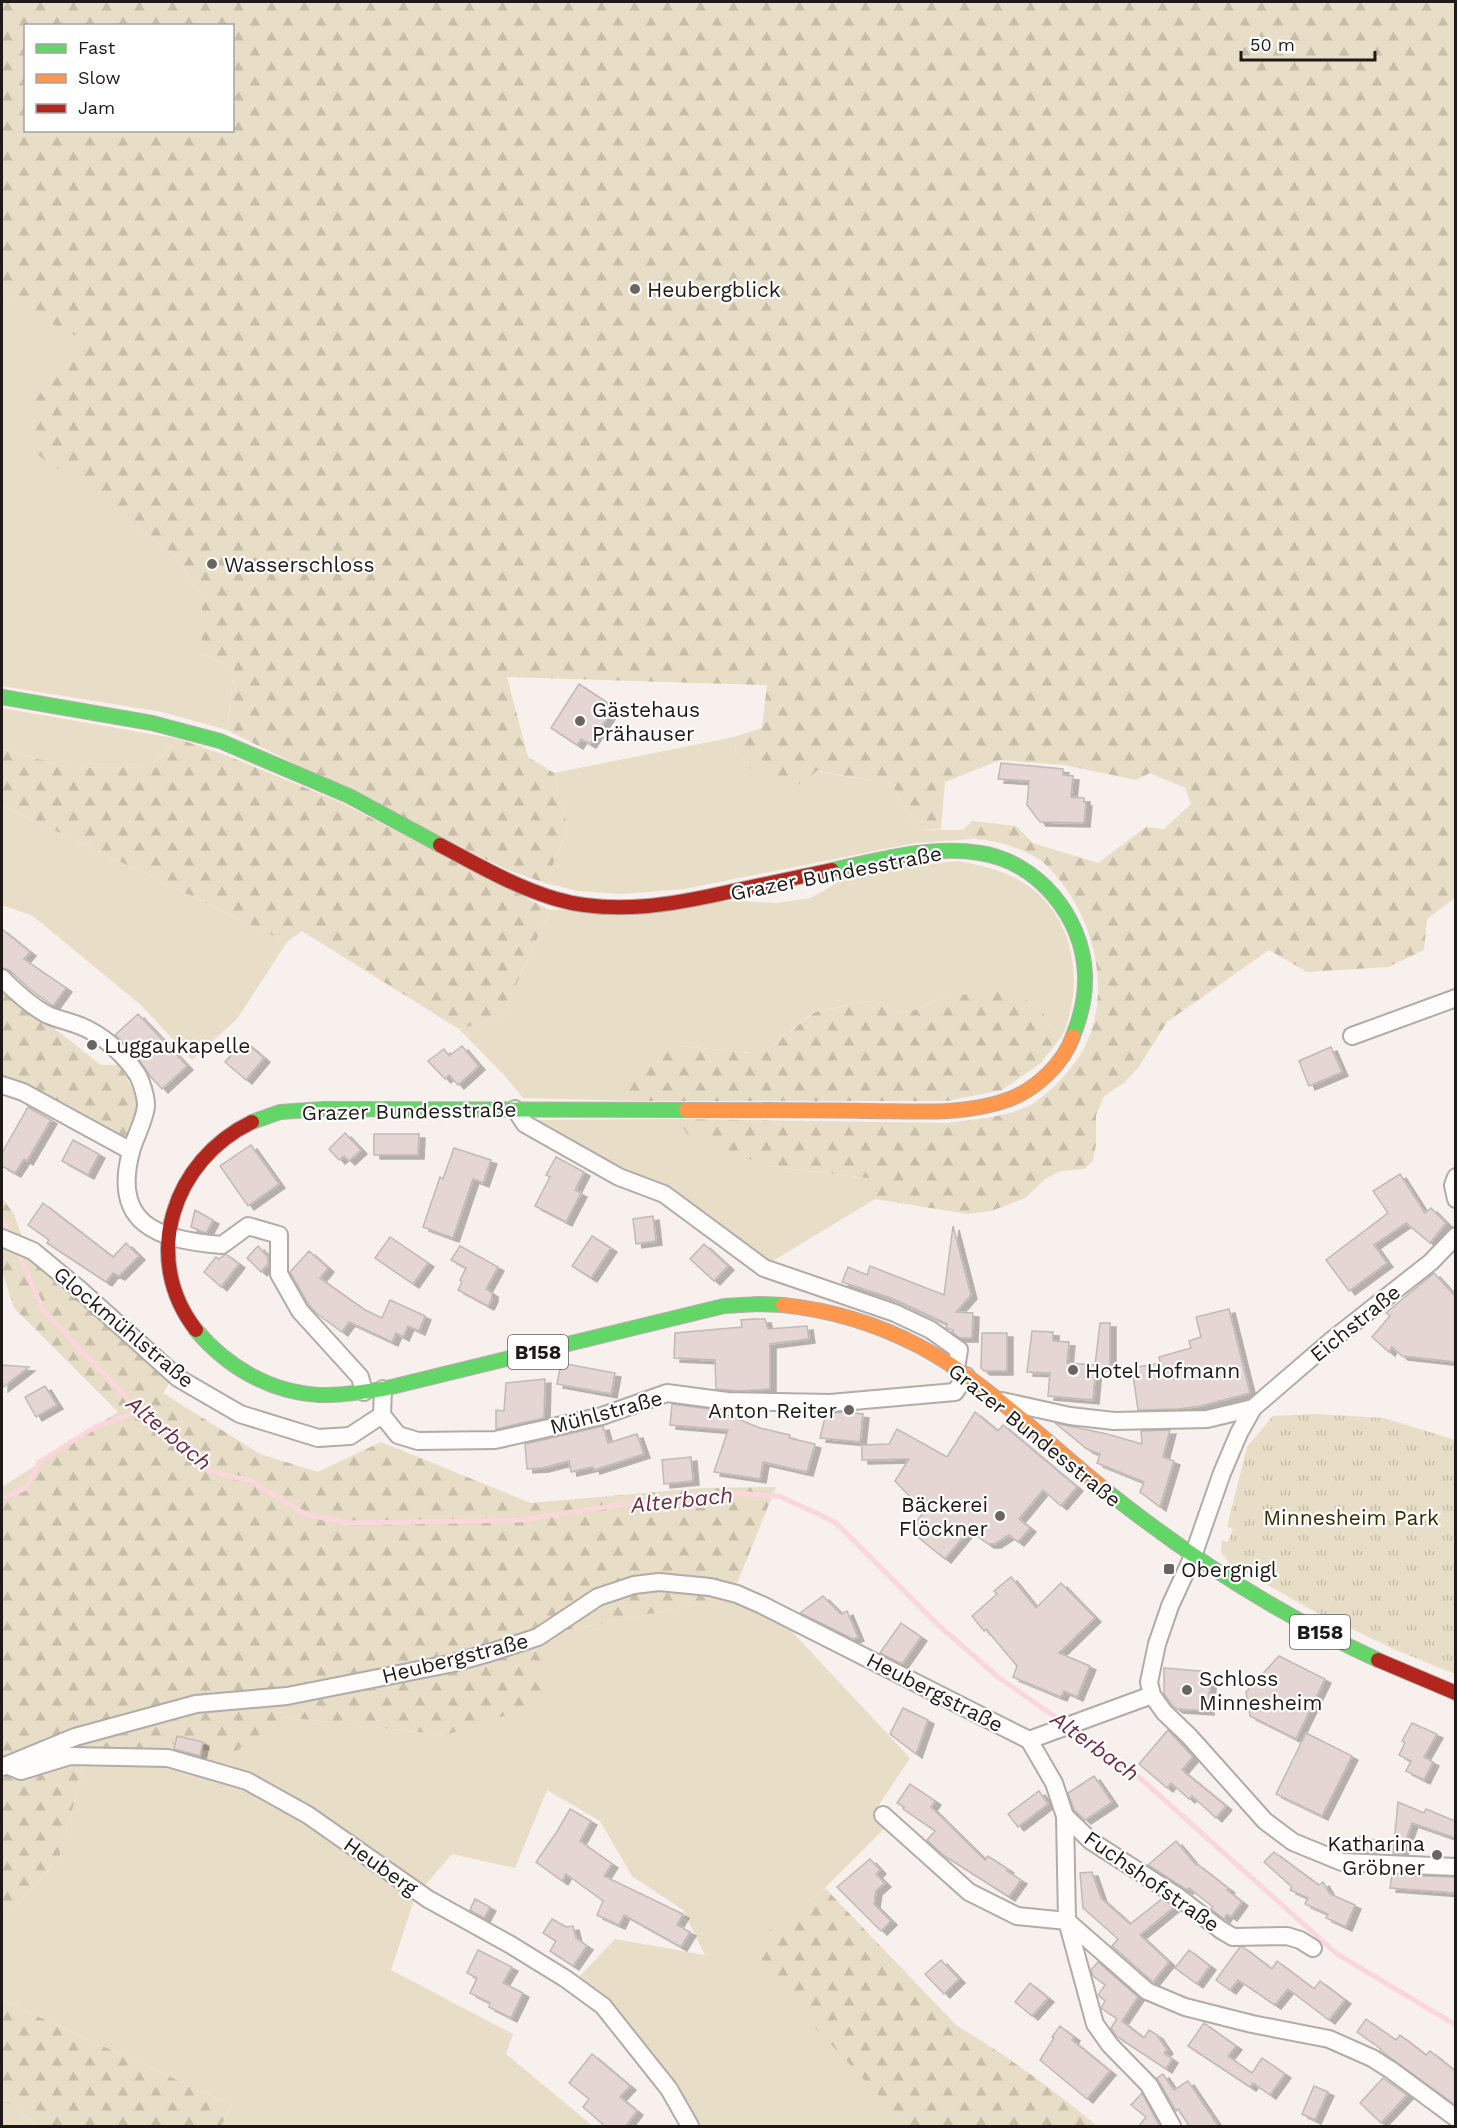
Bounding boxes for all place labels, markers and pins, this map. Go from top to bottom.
place label: Heubergblick [647,277,781,302]
marker: Heubergblick [628,282,642,296]
place label: Wasserschloss [224,552,375,577]
marker: Wasserschloss [205,557,219,571]
place label: Gästehaus Prähauser [592,697,700,746]
marker: Gästehaus Prähauser [573,714,587,728]
place label: Luggaukapelle [104,1033,250,1058]
marker: Luggaukapelle [85,1038,99,1052]
place label: Hotel Hofmann [1085,1358,1240,1383]
marker: Hotel Hofmann [1066,1363,1080,1377]
place label: Anton Reiter [708,1398,837,1423]
marker: Anton Reiter [842,1403,856,1417]
place label: Bäckerei Flöckner [899,1492,988,1541]
marker: Bäckerei Flöckner [993,1509,1007,1523]
place label: Obergnigl [1181,1557,1278,1582]
marker: Obergnigl [1162,1562,1176,1576]
place label: Schloss Minnesheim [1199,1666,1322,1715]
marker: Schloss Minnesheim [1180,1683,1194,1697]
place label: Katharina Gröbner [1327,1831,1425,1880]
marker: Katharina Gröbner [1430,1848,1444,1862]

